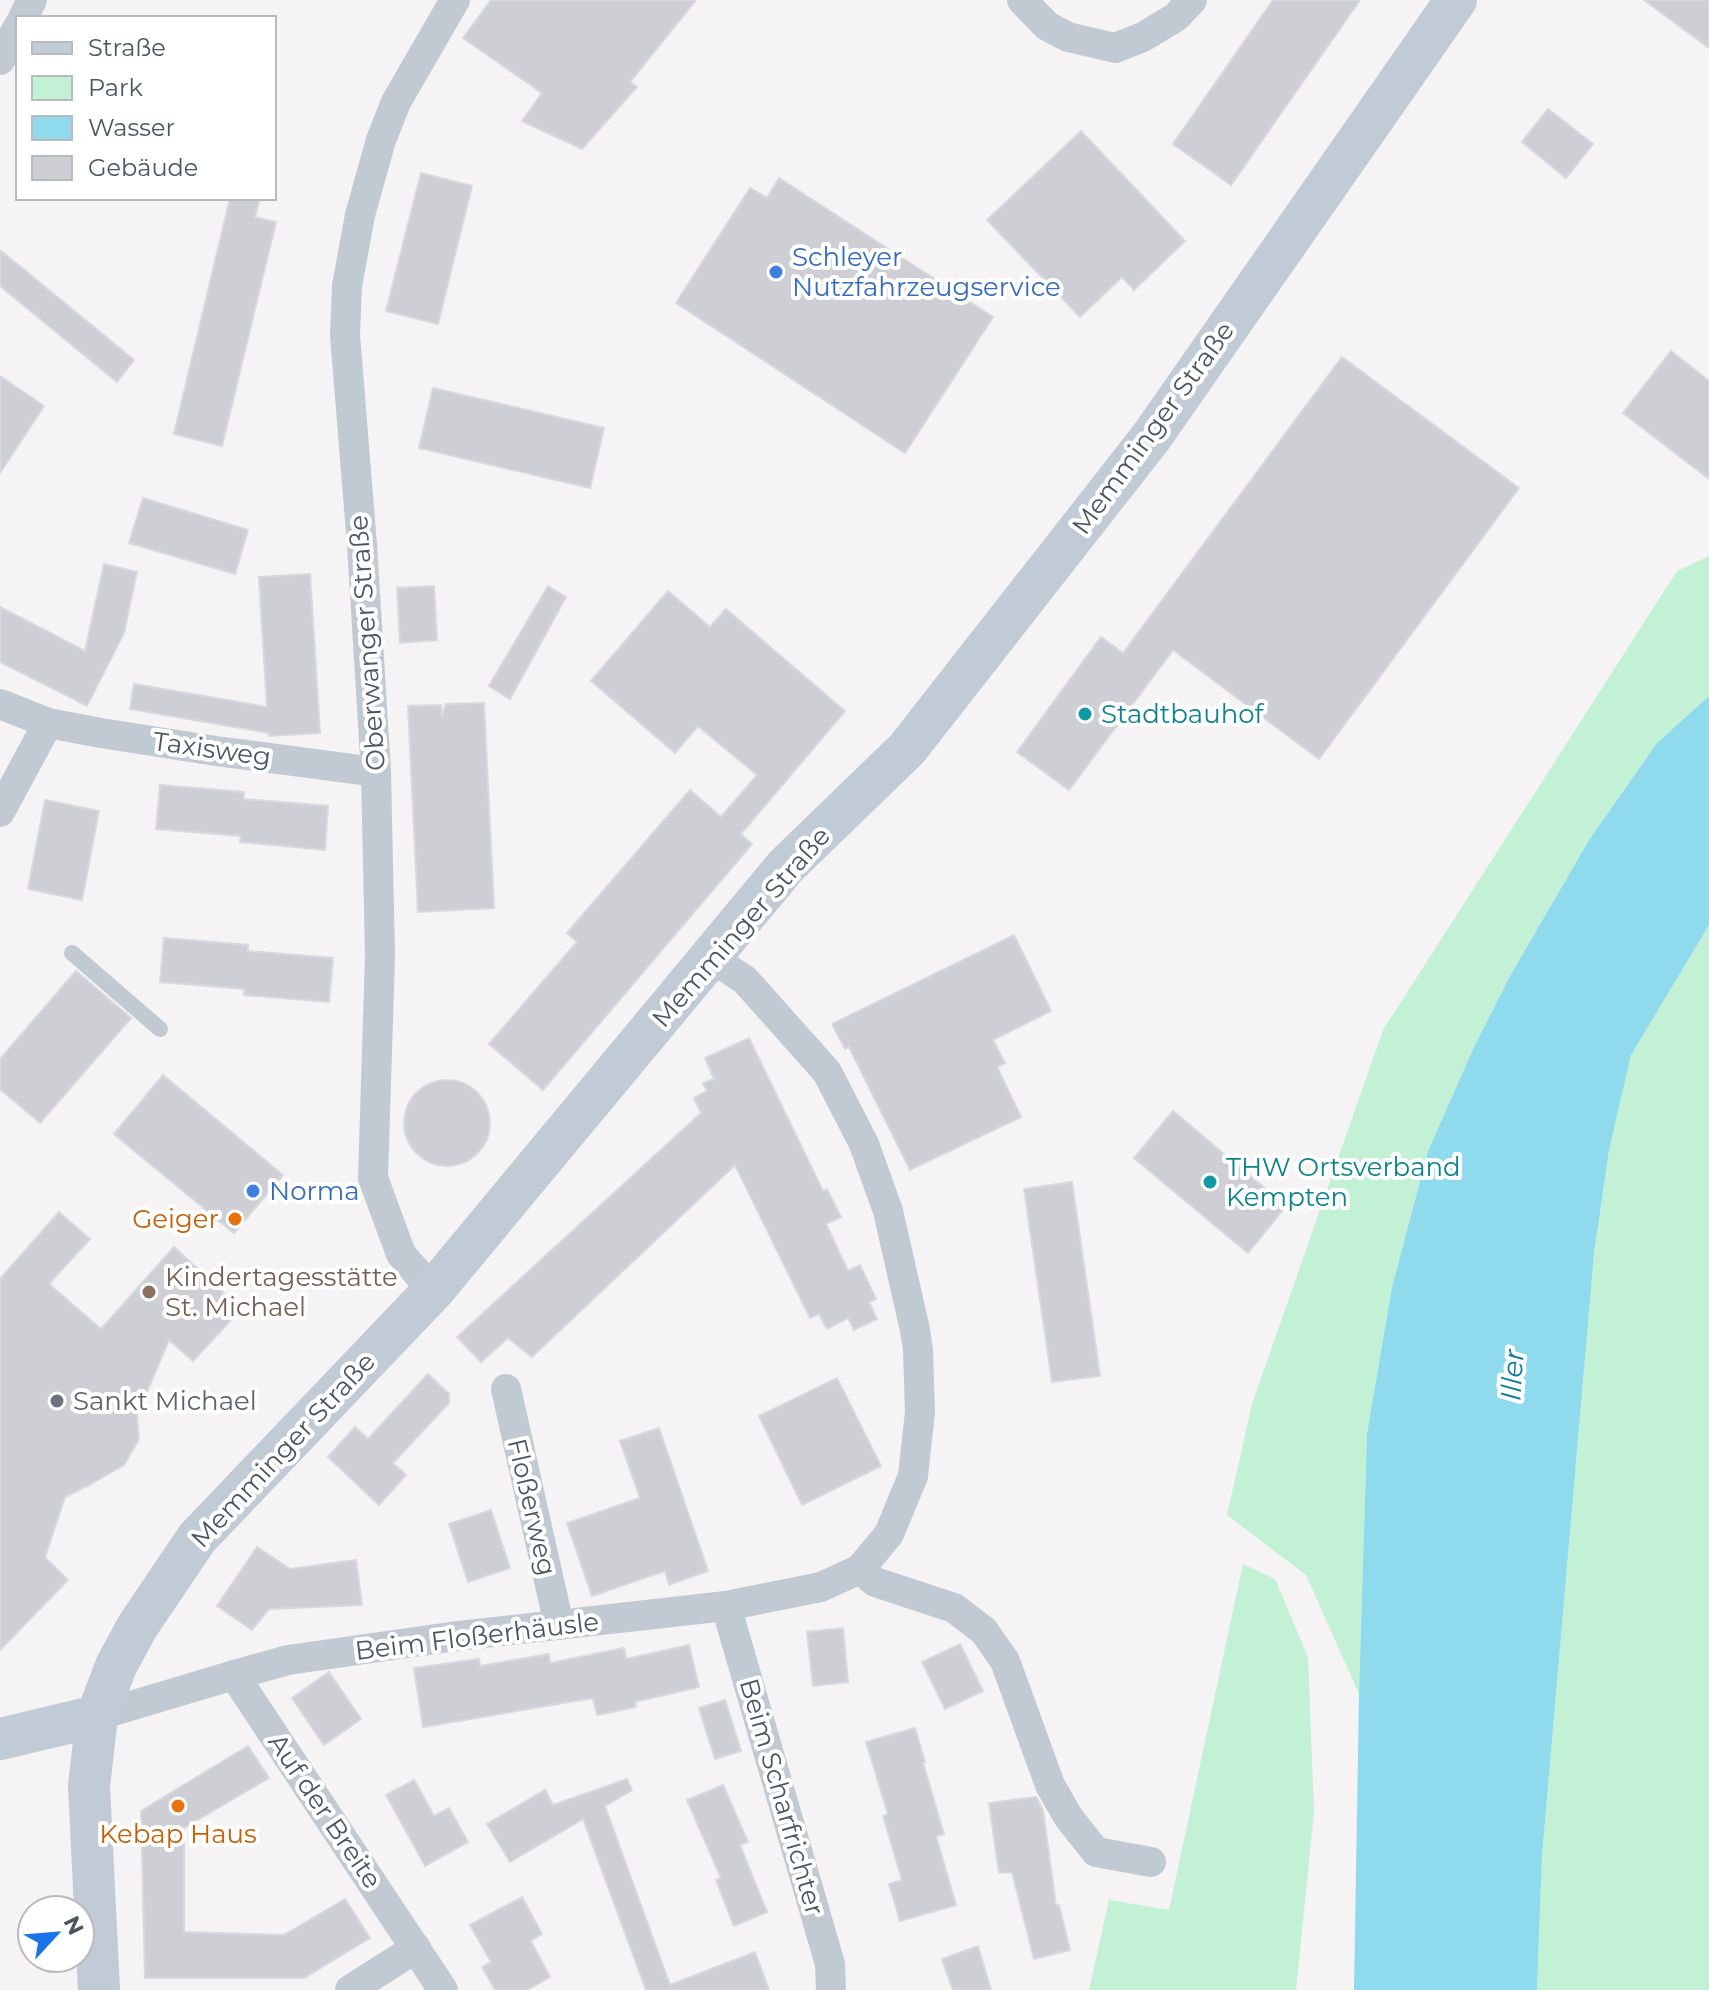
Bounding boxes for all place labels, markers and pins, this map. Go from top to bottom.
place label: Schleyer Nutzfahrzeugservice [792,241,1061,303]
marker: Schleyer Nutzfahrzeugservice [767,263,785,281]
place label: Stadtbauhof [1101,698,1265,730]
marker: Stadtbauhof [1076,705,1094,723]
place label: THW Ortsverband Kempten [1226,1151,1461,1213]
marker: THW Ortsverband Kempten [1201,1173,1219,1191]
place label: Norma [269,1175,360,1207]
marker: Norma [244,1182,262,1200]
place label: Geiger [132,1203,219,1235]
marker: Geiger [226,1210,244,1228]
place label: Kindertagesstätte St. Michael [165,1261,398,1323]
marker: Kindertagesstätte St. Michael [140,1283,158,1301]
place label: Sankt Michael [73,1385,257,1417]
marker: Sankt Michael [48,1392,66,1410]
marker: Kebap Haus [169,1797,187,1815]
place label: Kebap Haus [99,1818,257,1850]

